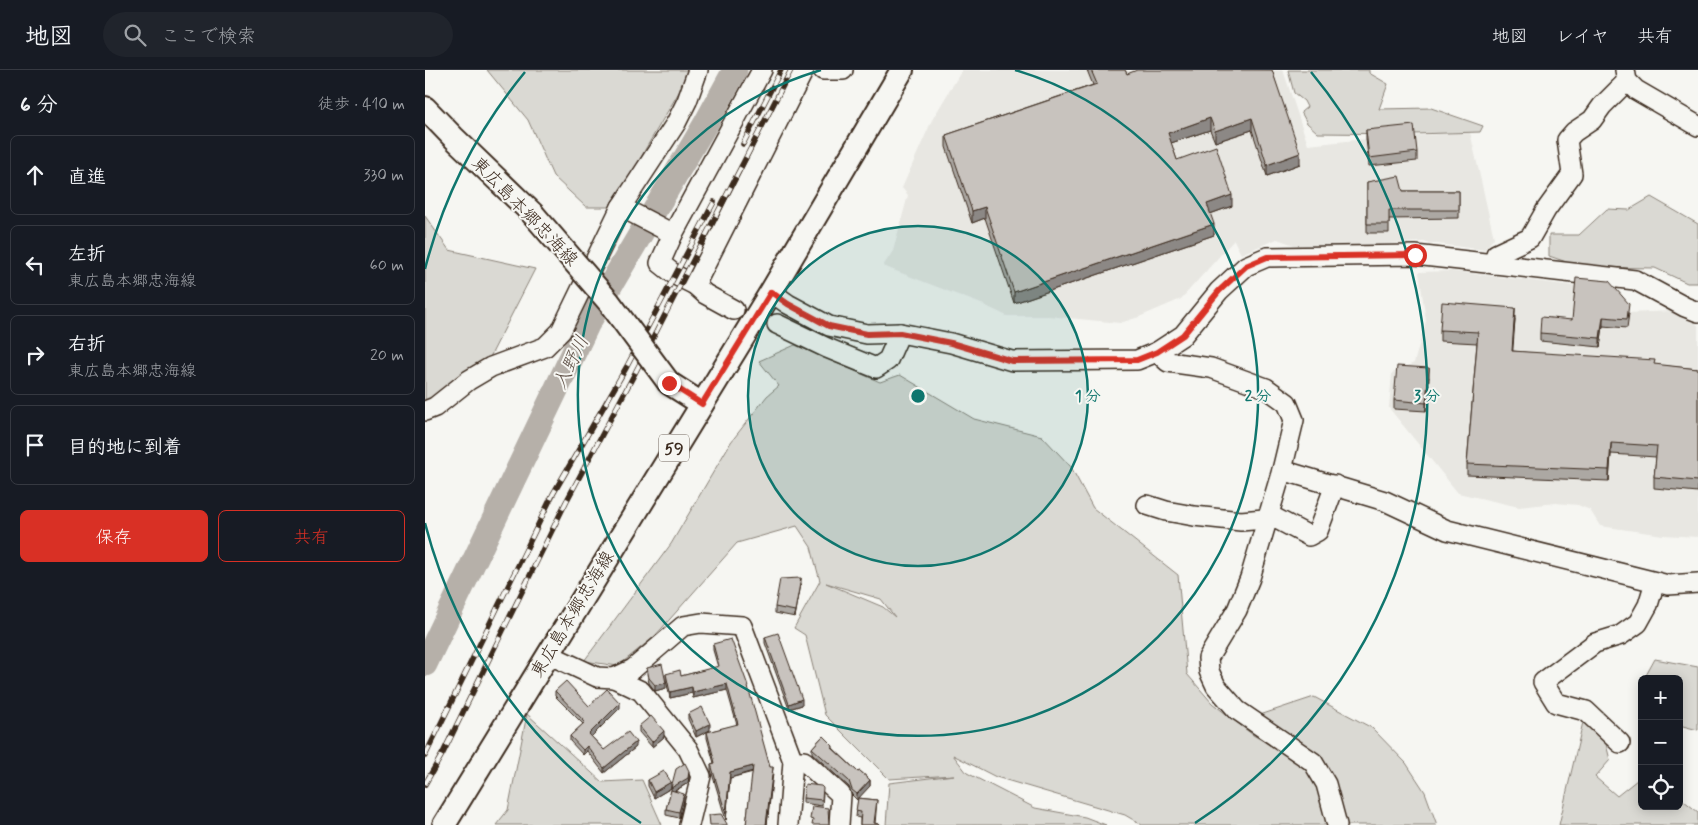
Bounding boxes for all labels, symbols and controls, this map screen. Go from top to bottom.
search box [103,12,453,57]
icon: search [121,21,149,49]
text: 地図 [25,22,73,53]
text: ここで検索 [161,24,256,49]
text: 地図 [1492,25,1528,49]
text: レイヤ [1556,25,1609,49]
text: 共有 [1637,25,1673,49]
text: 6 分 [20,91,57,119]
text: 徒歩 · 410 m [318,94,405,115]
street label: 東広島本郷忠海線 [466,152,583,272]
icon: ahead [21,161,49,189]
text: 直進 [68,165,106,190]
text: 330 m [363,165,404,186]
text: 左折 [68,242,106,267]
route start [1404,244,1427,267]
icon: left [21,251,49,279]
text: 60 m [370,255,404,276]
text: 東広島本郷忠海線 [68,271,196,292]
text: 右折 [68,332,106,357]
water label: 入野川 [548,332,595,394]
icon: right [21,341,49,369]
text: 20 m [370,345,404,366]
text: 東広島本郷忠海線 [68,361,196,382]
route end [658,372,681,395]
centre of rings [909,387,927,405]
text: 1 分 [1075,387,1101,407]
text: 2 分 [1245,387,1271,407]
text: 3 分 [1414,387,1440,407]
icon: arrive [21,431,49,459]
road number: 59 [659,434,689,462]
text: 目的地に到着 [68,435,182,460]
button: 保存 [20,510,208,562]
button: 共有 [218,510,405,562]
street label: 東広島本郷忠海線 [525,547,620,682]
map controls [1638,675,1683,810]
button: + [1638,675,1683,720]
button: − [1638,720,1683,765]
button: locate [1638,765,1683,810]

